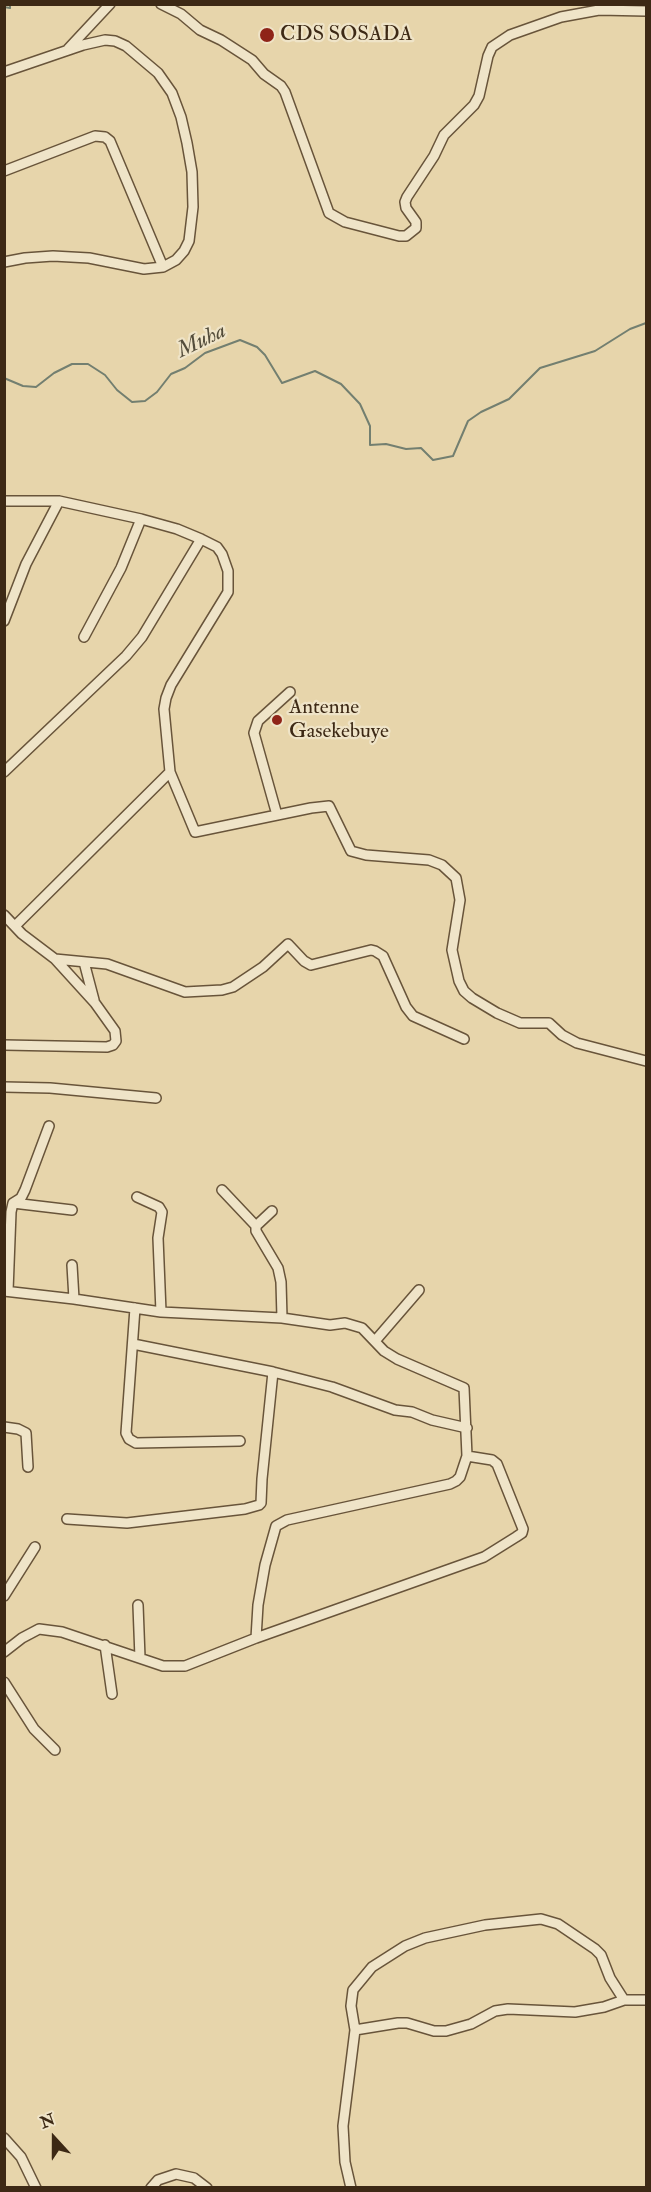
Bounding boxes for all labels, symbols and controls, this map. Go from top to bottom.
place label: CDS SOSADA [280,22,413,48]
marker: CDS SOSADA [258,26,276,44]
water label: Muha [173,319,231,365]
place label: Antenne Gasekebuye [289,695,389,745]
marker: Antenne Gasekebuye [270,713,284,727]
north arrow [24,2108,84,2168]
text: N [37,2109,58,2133]

